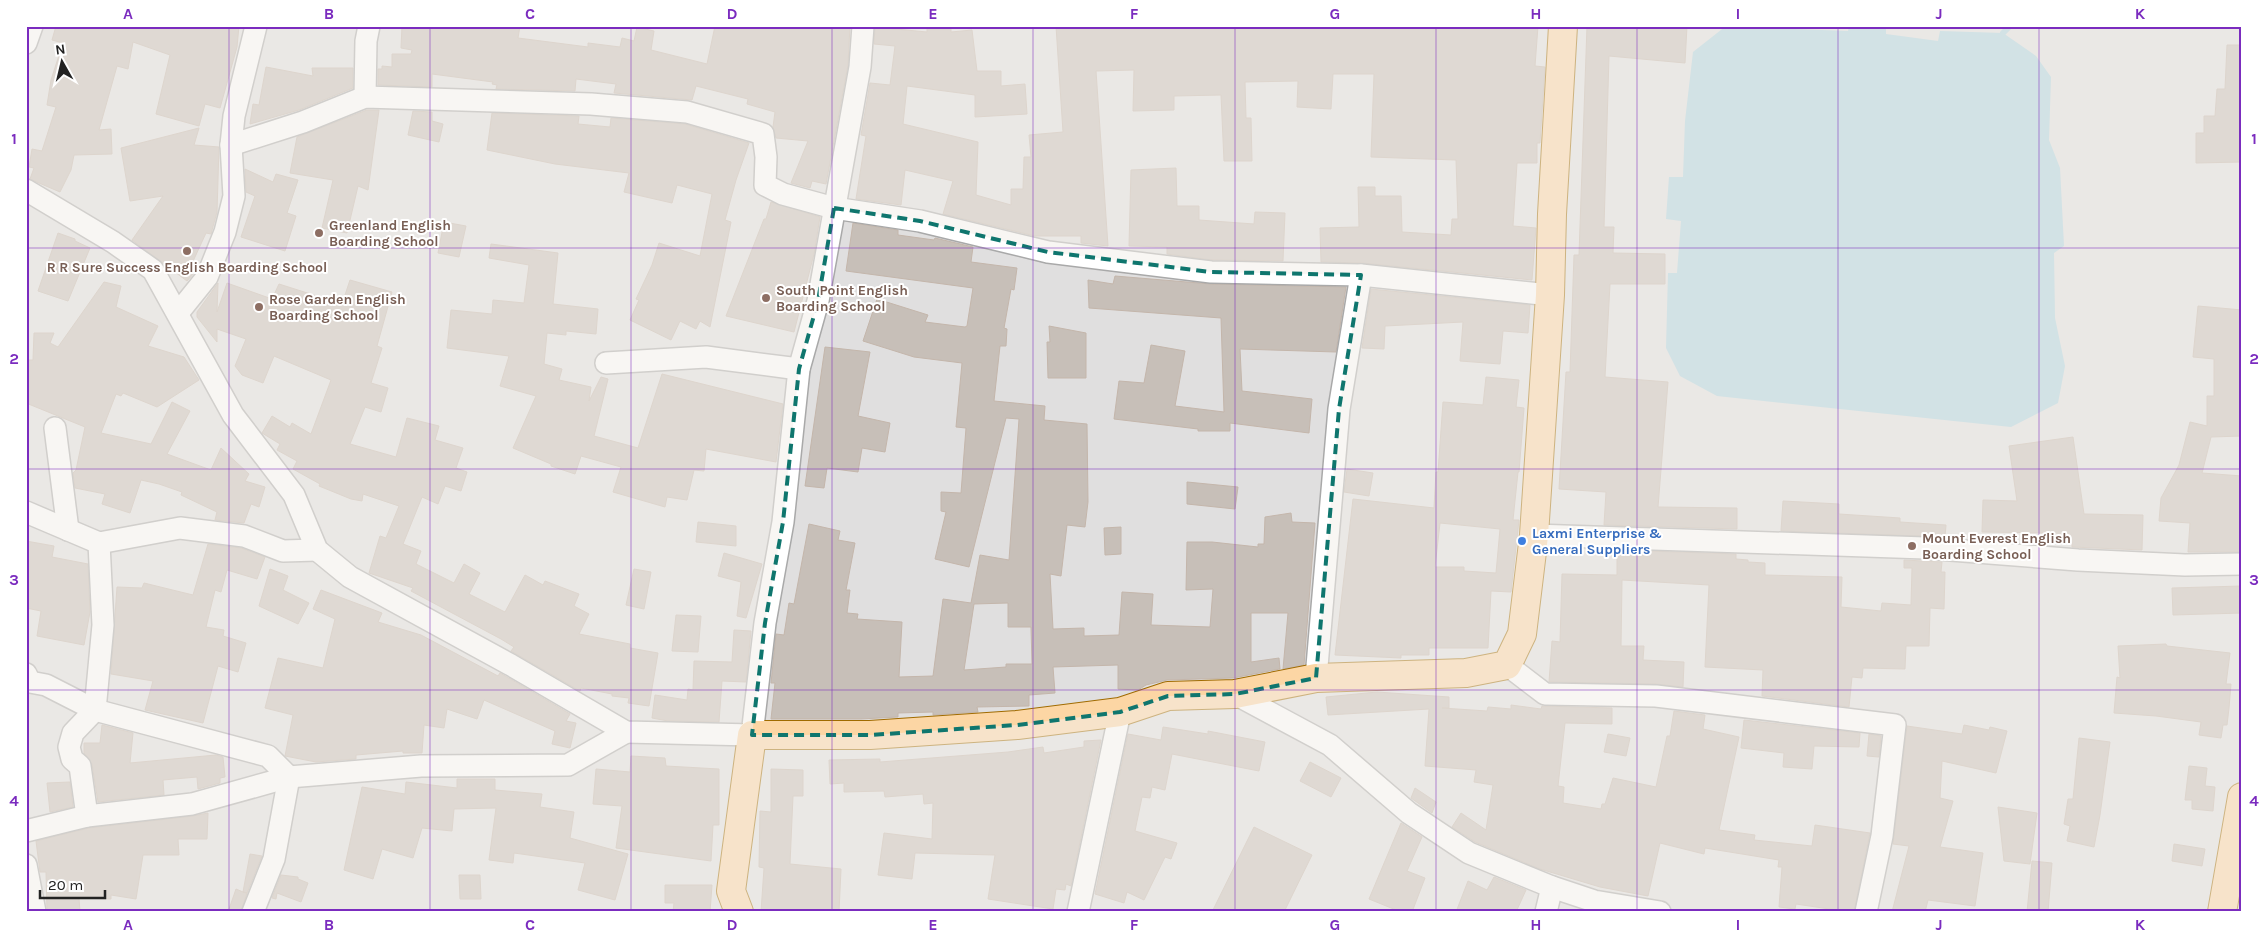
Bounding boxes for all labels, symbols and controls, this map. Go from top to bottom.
text: A [123,4,133,23]
text: B [324,4,334,23]
text: C [525,4,535,23]
text: D [727,4,738,23]
text: E [928,4,938,23]
text: F [1130,4,1139,23]
text: G [1330,4,1340,23]
text: H [1530,4,1542,23]
text: I [1736,4,1740,23]
text: J [1935,4,1943,23]
text: K [2135,4,2146,23]
north arrow [38,38,88,88]
text: N [54,41,66,59]
text: 1 [11,129,17,148]
text: 1 [2251,129,2257,148]
place label: Greenland English Boarding School [329,217,451,250]
marker: Greenland English Boarding School [313,227,325,239]
marker: R R Sure Success English Boarding School [181,245,193,257]
place label: R R Sure Success English Boarding School [47,259,327,276]
place label: South Point English Boarding School [776,282,908,315]
place label: Rose Garden English Boarding School [269,291,406,324]
marker: South Point English Boarding School [760,292,772,304]
marker: Rose Garden English Boarding School [253,301,265,313]
text: 2 [9,349,19,368]
text: 2 [2249,349,2259,368]
place label: Laxmi Enterprise & General Suppliers [1532,525,1662,558]
place label: Mount Everest English Boarding School [1922,530,2071,563]
marker: Laxmi Enterprise & General Suppliers [1516,535,1528,547]
marker: Mount Everest English Boarding School [1906,540,1918,552]
text: 3 [9,570,19,589]
text: 3 [2249,570,2259,589]
text: 4 [9,791,19,810]
text: 4 [2249,791,2259,810]
scale bar [40,868,105,900]
text: 20 m [48,876,83,894]
text: A [123,915,133,934]
text: B [324,915,334,934]
text: C [525,915,535,934]
text: D [727,915,738,934]
text: E [928,915,938,934]
text: F [1130,915,1139,934]
text: G [1330,915,1340,934]
text: H [1530,915,1542,934]
text: I [1736,915,1740,934]
text: J [1935,915,1943,934]
text: K [2135,915,2146,934]

